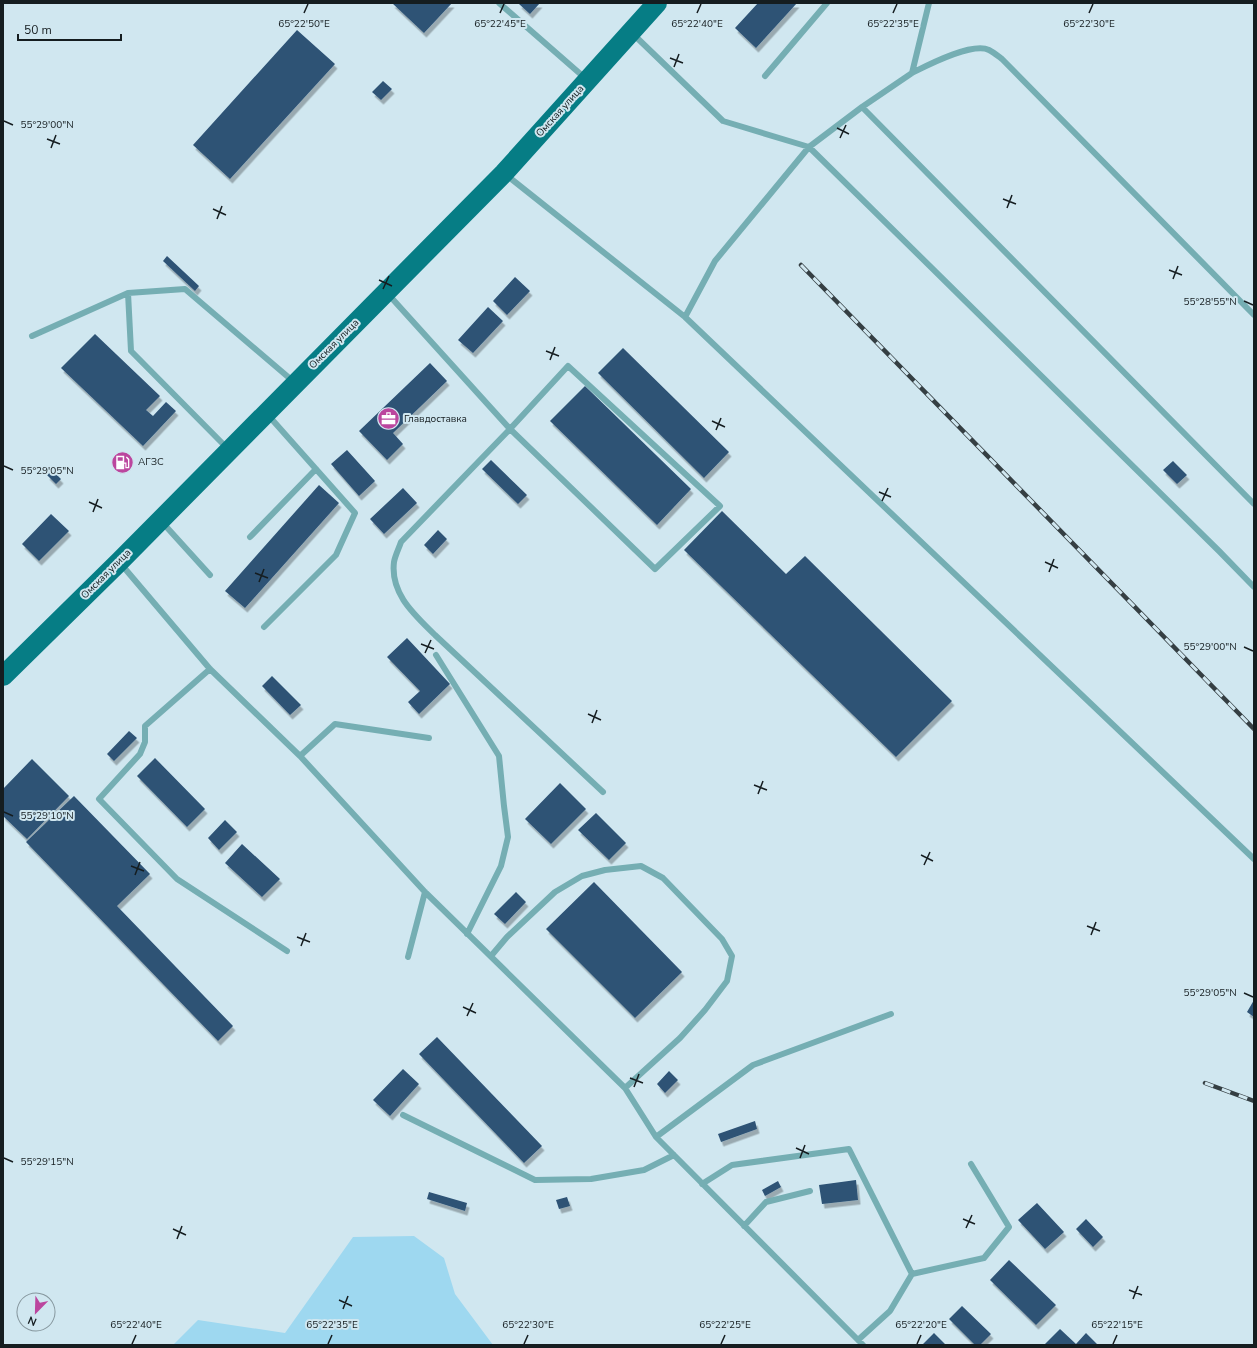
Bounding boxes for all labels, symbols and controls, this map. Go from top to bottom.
scale bar [18,16,121,42]
text: 65°22'50"E [278,17,330,31]
text: 65°22'45"E [474,17,526,31]
text: 65°22'40"E [671,17,723,31]
text: 65°22'35"E [867,17,919,31]
text: 65°22'30"E [1063,17,1115,31]
text: 50 m [24,22,52,38]
street label: Омская улица [533,82,587,140]
text: 55°29'00"N [20,118,74,132]
text: 55°28'55"N [1183,295,1237,309]
street label: Омская улица [306,316,362,372]
office icon: Главдоставка [375,406,401,432]
place label: Главдоставка [404,412,467,426]
fuel station icon: АГЗС [109,449,135,475]
place label: АГЗС [138,455,164,469]
text: 55°29'05"N [20,464,74,478]
street label: Омская улица [78,546,134,602]
text: 55°29'00"N [1183,640,1237,654]
text: 55°29'10"N [20,809,74,823]
text: 55°29'05"N [1183,986,1237,1000]
text: 55°29'15"N [20,1155,74,1169]
north arrow [16,1292,56,1332]
text: N [26,1312,39,1329]
text: 65°22'40"E [110,1318,162,1332]
text: 65°22'35"E [306,1318,358,1332]
text: 65°22'30"E [502,1318,554,1332]
text: 65°22'25"E [699,1318,751,1332]
text: 65°22'20"E [895,1318,947,1332]
text: 65°22'15"E [1091,1318,1143,1332]

